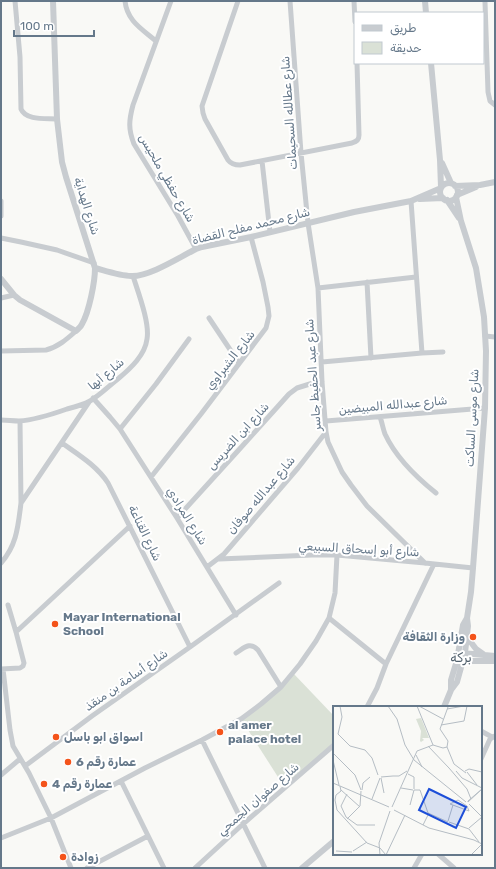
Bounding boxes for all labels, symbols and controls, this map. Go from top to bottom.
scale bar [14,12,94,38]
legend [354,12,484,64]
text: 100 m [20,19,54,33]
text: طريق [390,21,416,36]
text: حديقة [390,41,422,55]
street label: شارع عطالله السحيمات [278,56,302,170]
street label: شارع حفظي ملحيس [134,131,198,226]
street label: شارع الهداية [69,175,103,237]
street label: شارع محمد مفلح القضاة [191,205,312,249]
street label: شارع عبد الحفيظ جاسر [302,318,326,433]
street label: شارع الشبراوي [202,327,259,394]
street label: شارع أبها [85,355,128,395]
street label: شارع موسى الساكت [462,369,484,468]
street label: شارع عبدالله المبيضين [338,393,448,419]
street label: شارع ابن الضريس [204,399,273,474]
street label: شارع عبدالله صوفان [224,453,299,538]
street label: شارع المرادي [162,484,210,549]
street label: شارع القناعة [124,503,165,564]
street label: شارع أبو إسحاق السبيعي [298,539,420,561]
place label: Mayar International School [63,610,181,638]
marker: Mayar International School [50,619,60,629]
place label: وزارة الثقافة [403,630,465,644]
marker: وزارة الثقافة [468,632,478,642]
street label: شارع أسامة بن منقذ [82,646,171,716]
district label: بركة [450,650,472,666]
inset map [333,706,482,855]
place label: al amer palace hotel [228,718,301,746]
marker: al amer palace hotel [215,727,225,737]
place label: اسواق ابو باسل [64,730,143,744]
marker: اسواق ابو باسل [51,732,61,742]
place label: عمارة رقم 6 [76,755,136,770]
marker: عمارة رقم 6 [63,757,73,767]
street label: شارع صفوان الجمحي [214,760,303,840]
place label: عمارة رقم 4 [52,777,113,792]
marker: عمارة رقم 4 [39,779,49,789]
place label: زوادة [71,850,98,864]
marker: زوادة [58,852,68,862]

